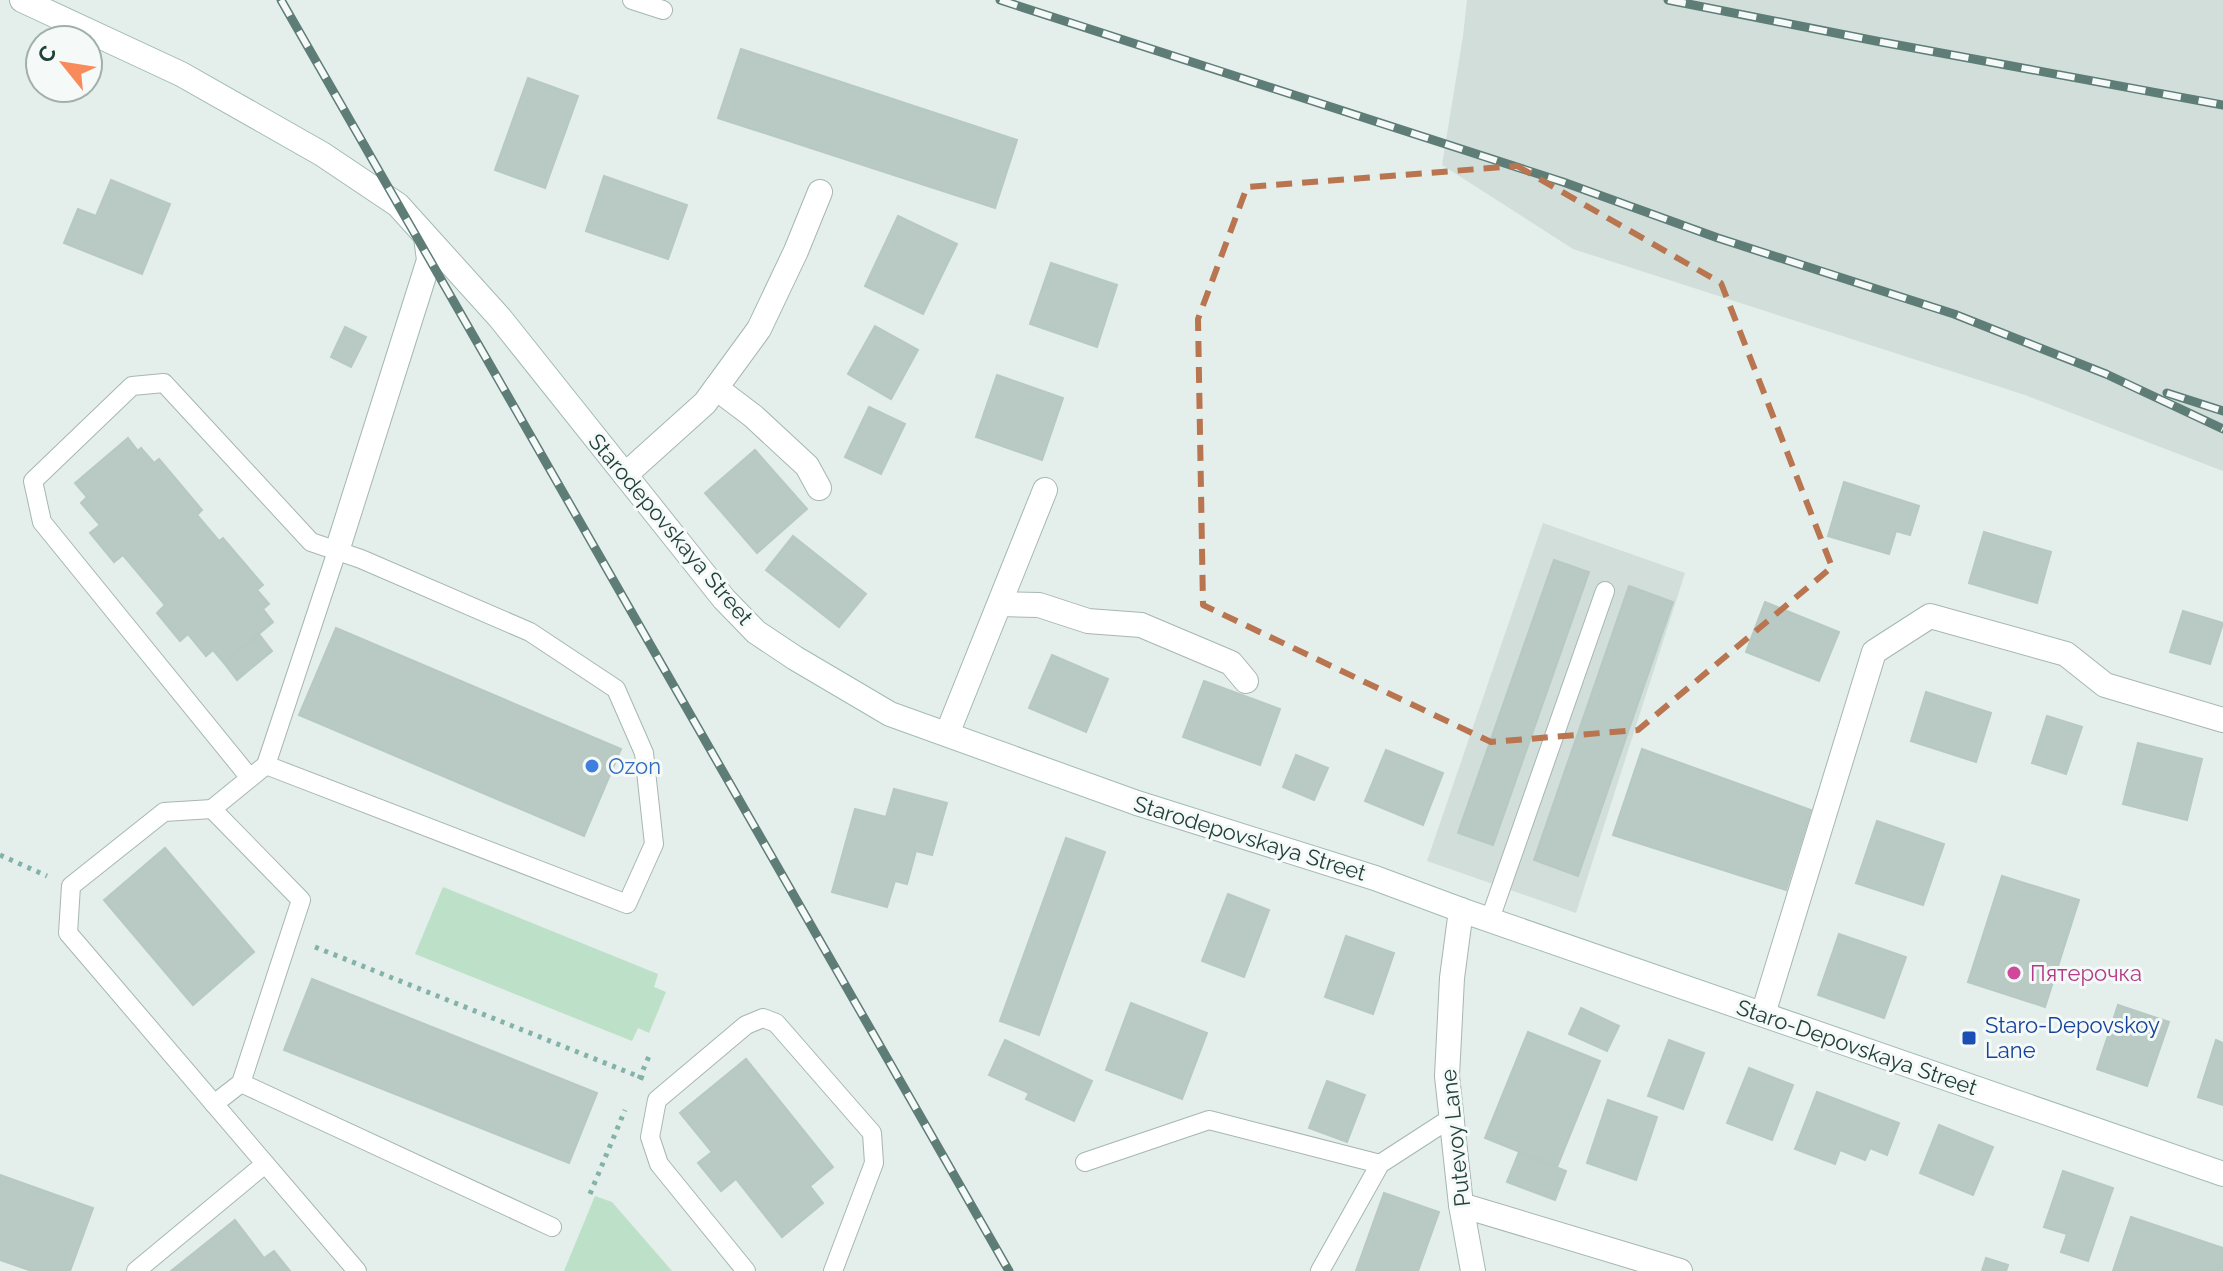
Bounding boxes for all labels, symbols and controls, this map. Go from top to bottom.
north arrow [24,24,104,104]
text: С [32,41,62,67]
street label: Starodepovskaya Street [583,428,759,630]
place label: Ozon [608,753,661,779]
marker: Ozon [583,757,601,775]
street label: Starodepovskaya Street [1131,790,1370,886]
place label: Пятерочка [2030,960,2142,986]
marker: Пятерочка [2005,964,2023,982]
street label: Staro-Depovskaya Street [1733,994,1981,1101]
place label: Staro-Depovskoy Lane [1985,1012,2160,1063]
marker: Staro-Depovskoy Lane [1960,1029,1978,1047]
street label: Putevoy Lane [1435,1068,1475,1208]

